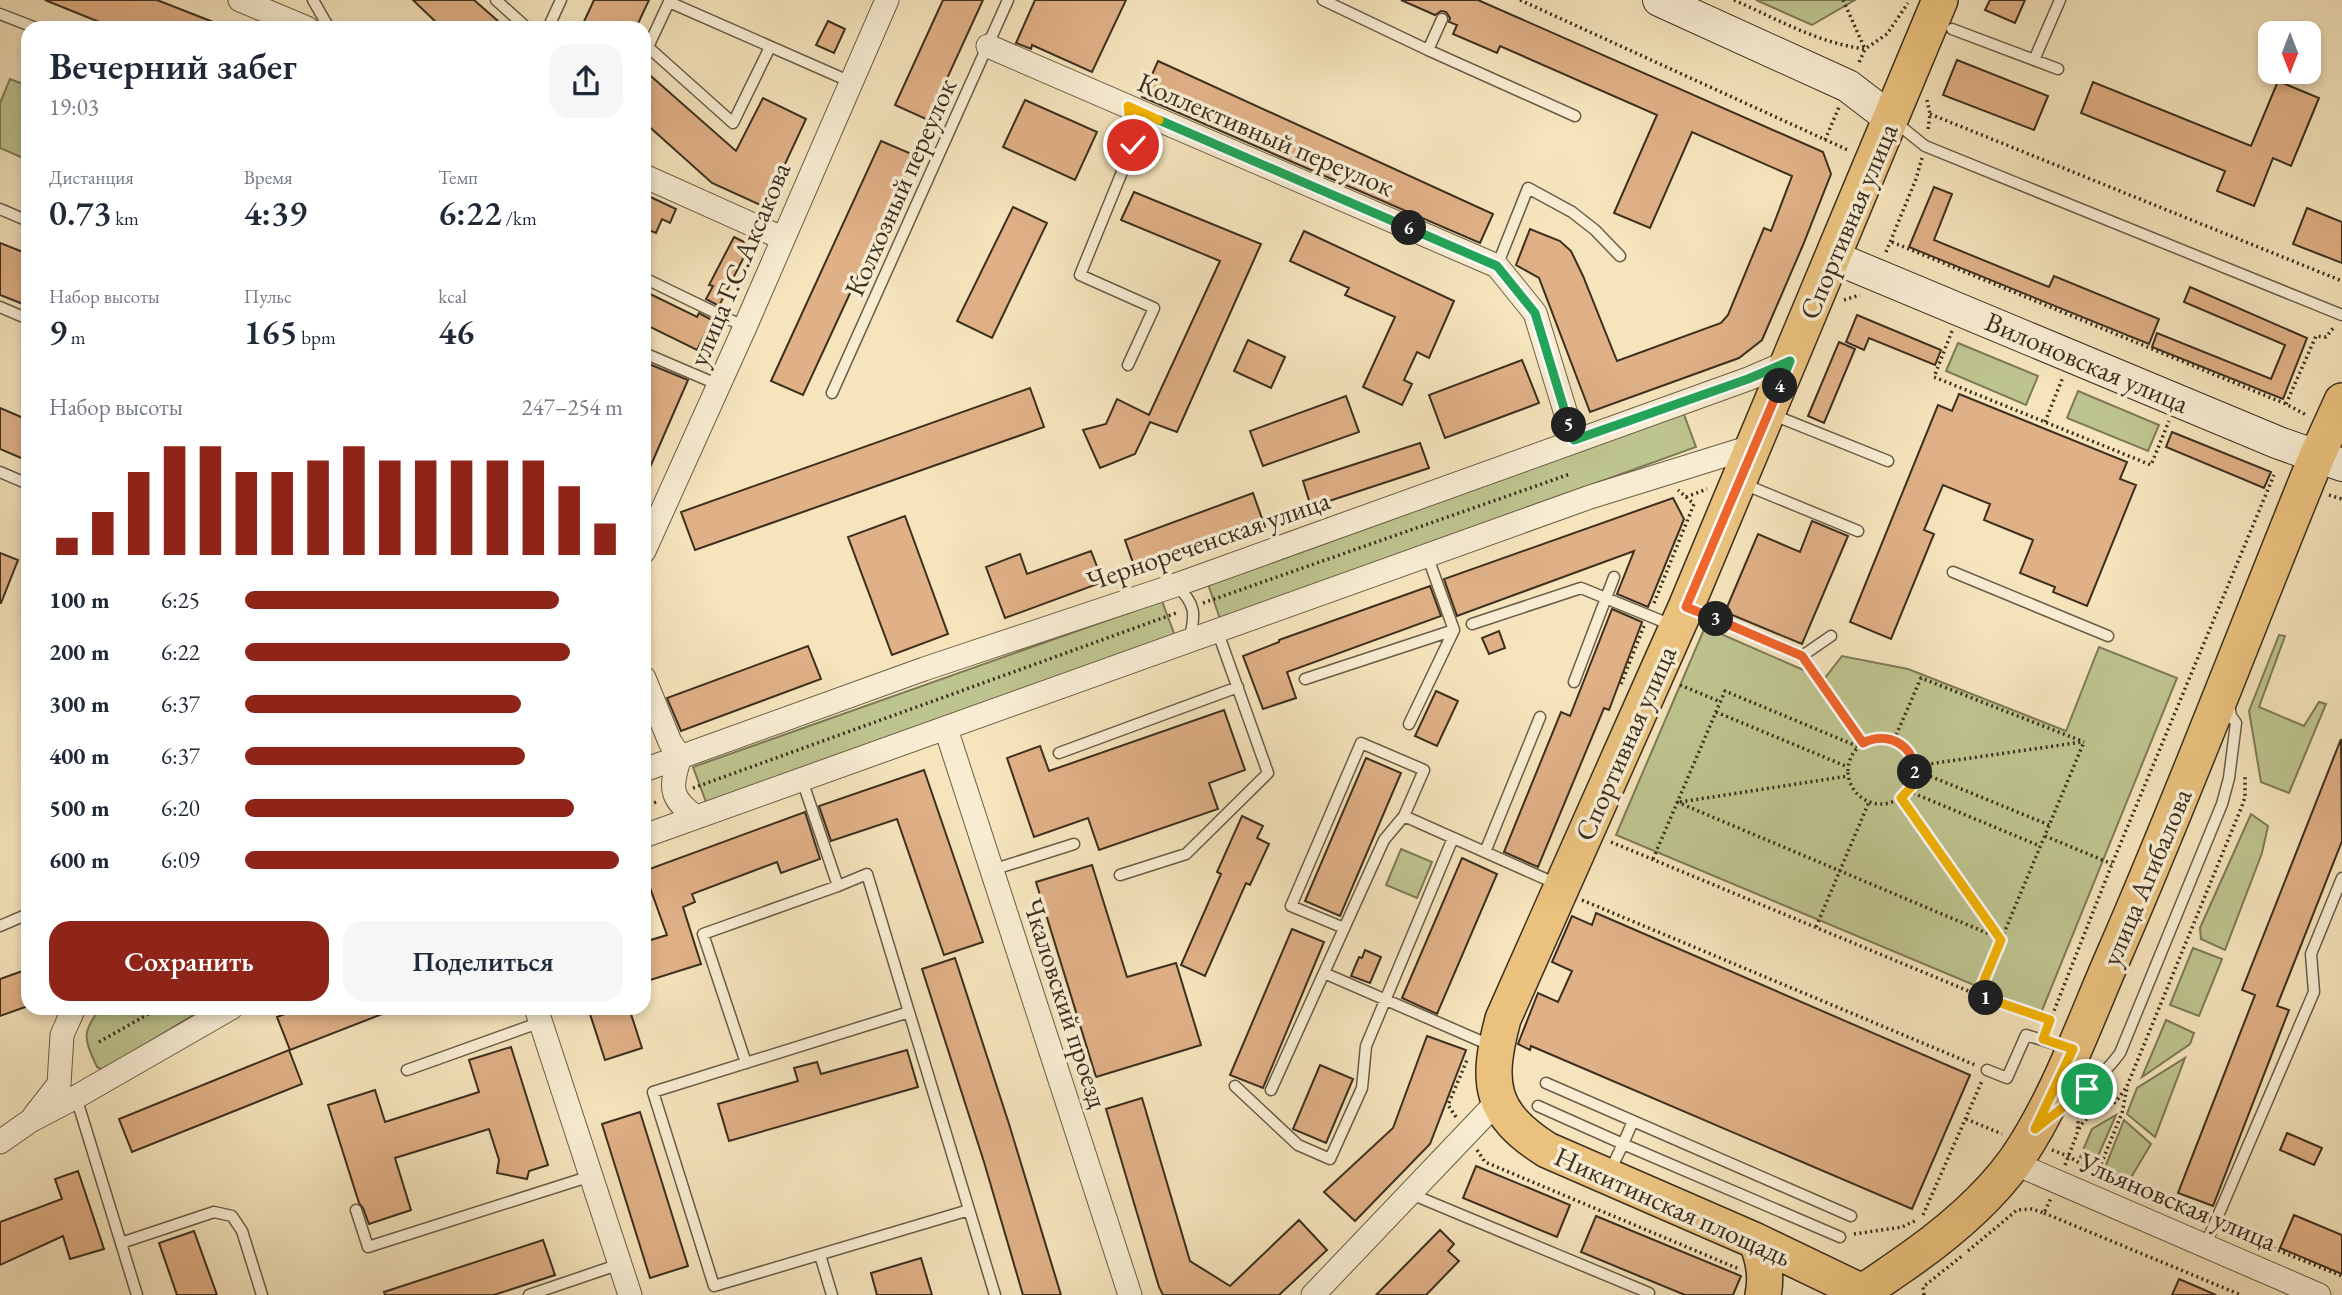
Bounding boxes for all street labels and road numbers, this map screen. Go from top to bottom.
street label: Коллективный переулок [1132,64,1400,204]
street label: Колхозный переулок [836,72,964,302]
street label: Спортивная улица [1790,117,1906,325]
street label: улица Г.С.Аксакова [680,156,799,372]
street label: Вилоновская улица [1980,303,2195,421]
street label: Чернореченская улица [1082,481,1335,599]
street label: Спортивная улица [1566,639,1684,846]
street label: улица Агибалова [2092,782,2200,971]
street label: Чкаловский проезд [1015,894,1117,1113]
street label: Никитинская площадь [1549,1138,1797,1274]
street label: Ульяновская улица [2073,1143,2283,1259]

